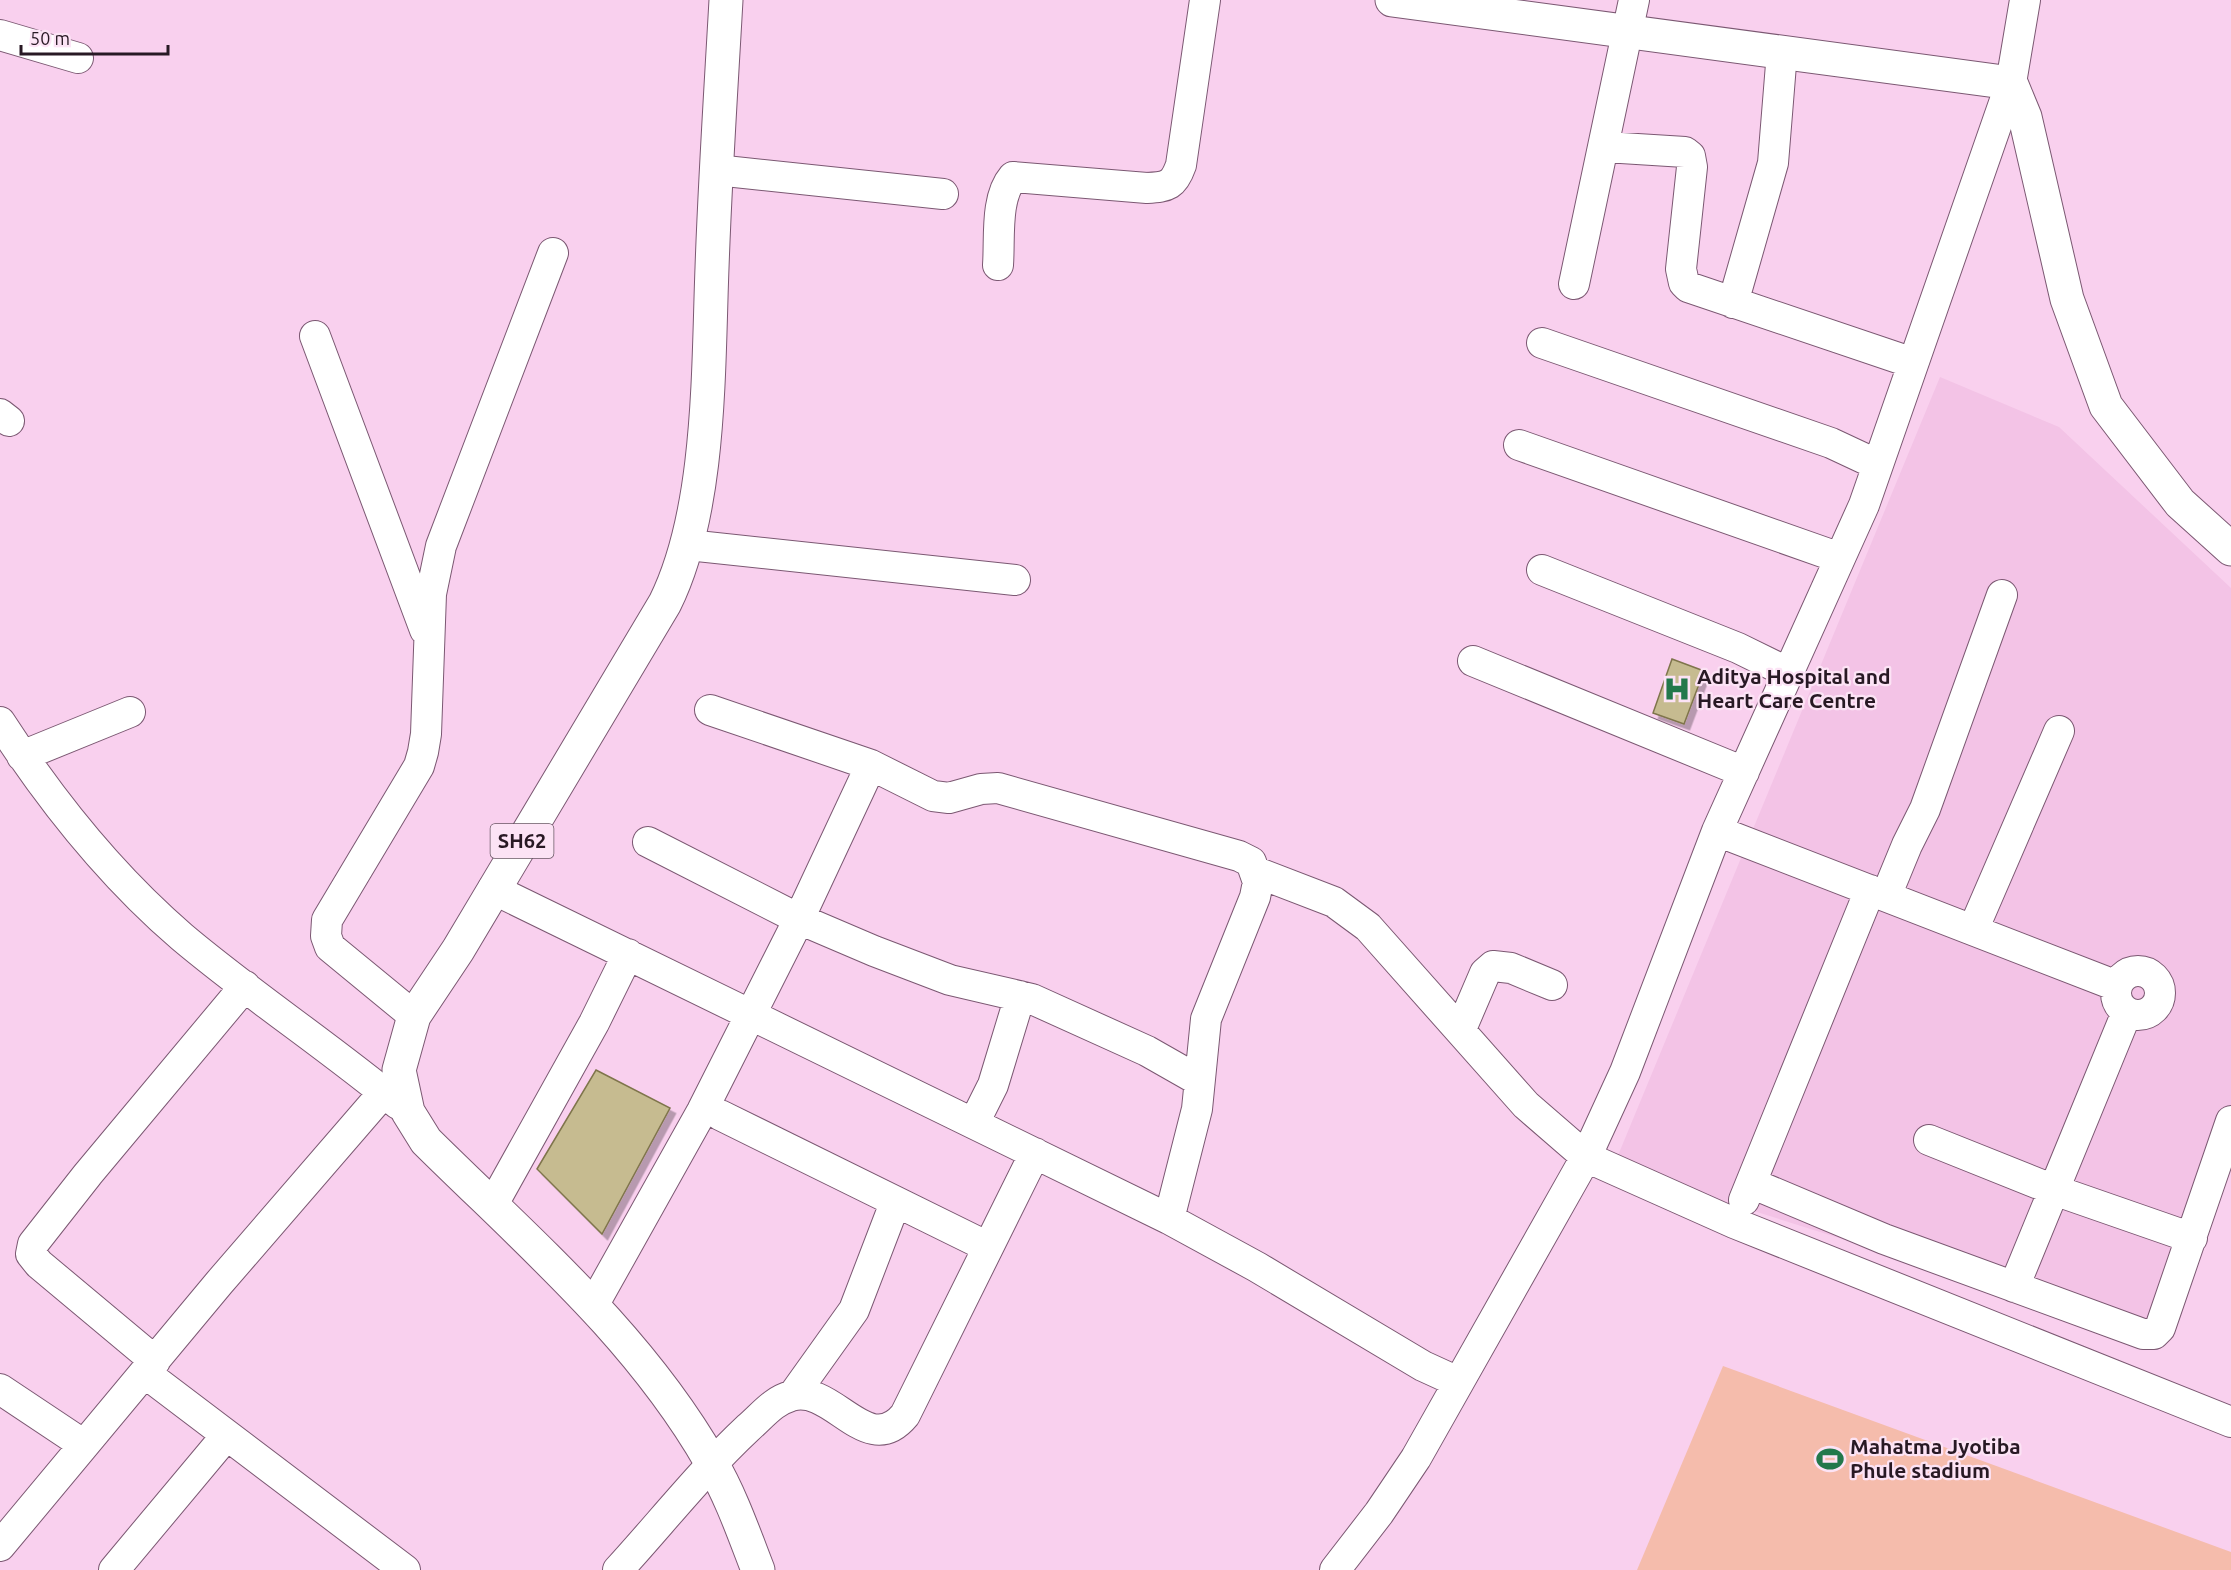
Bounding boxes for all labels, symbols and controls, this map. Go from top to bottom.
scale bar [21,18,168,56]
text: 50 m [30,28,70,48]
place label: Aditya Hospital and Heart Care Centre [1697,664,1891,712]
hospital icon: Aditya Hospital and Heart Care Centre [1662,674,1692,704]
road number: SH62 [490,824,554,858]
place label: Mahatma Jyotiba Phule stadium [1850,1434,2021,1482]
sports icon: Mahatma Jyotiba Phule stadium [1815,1444,1845,1474]

